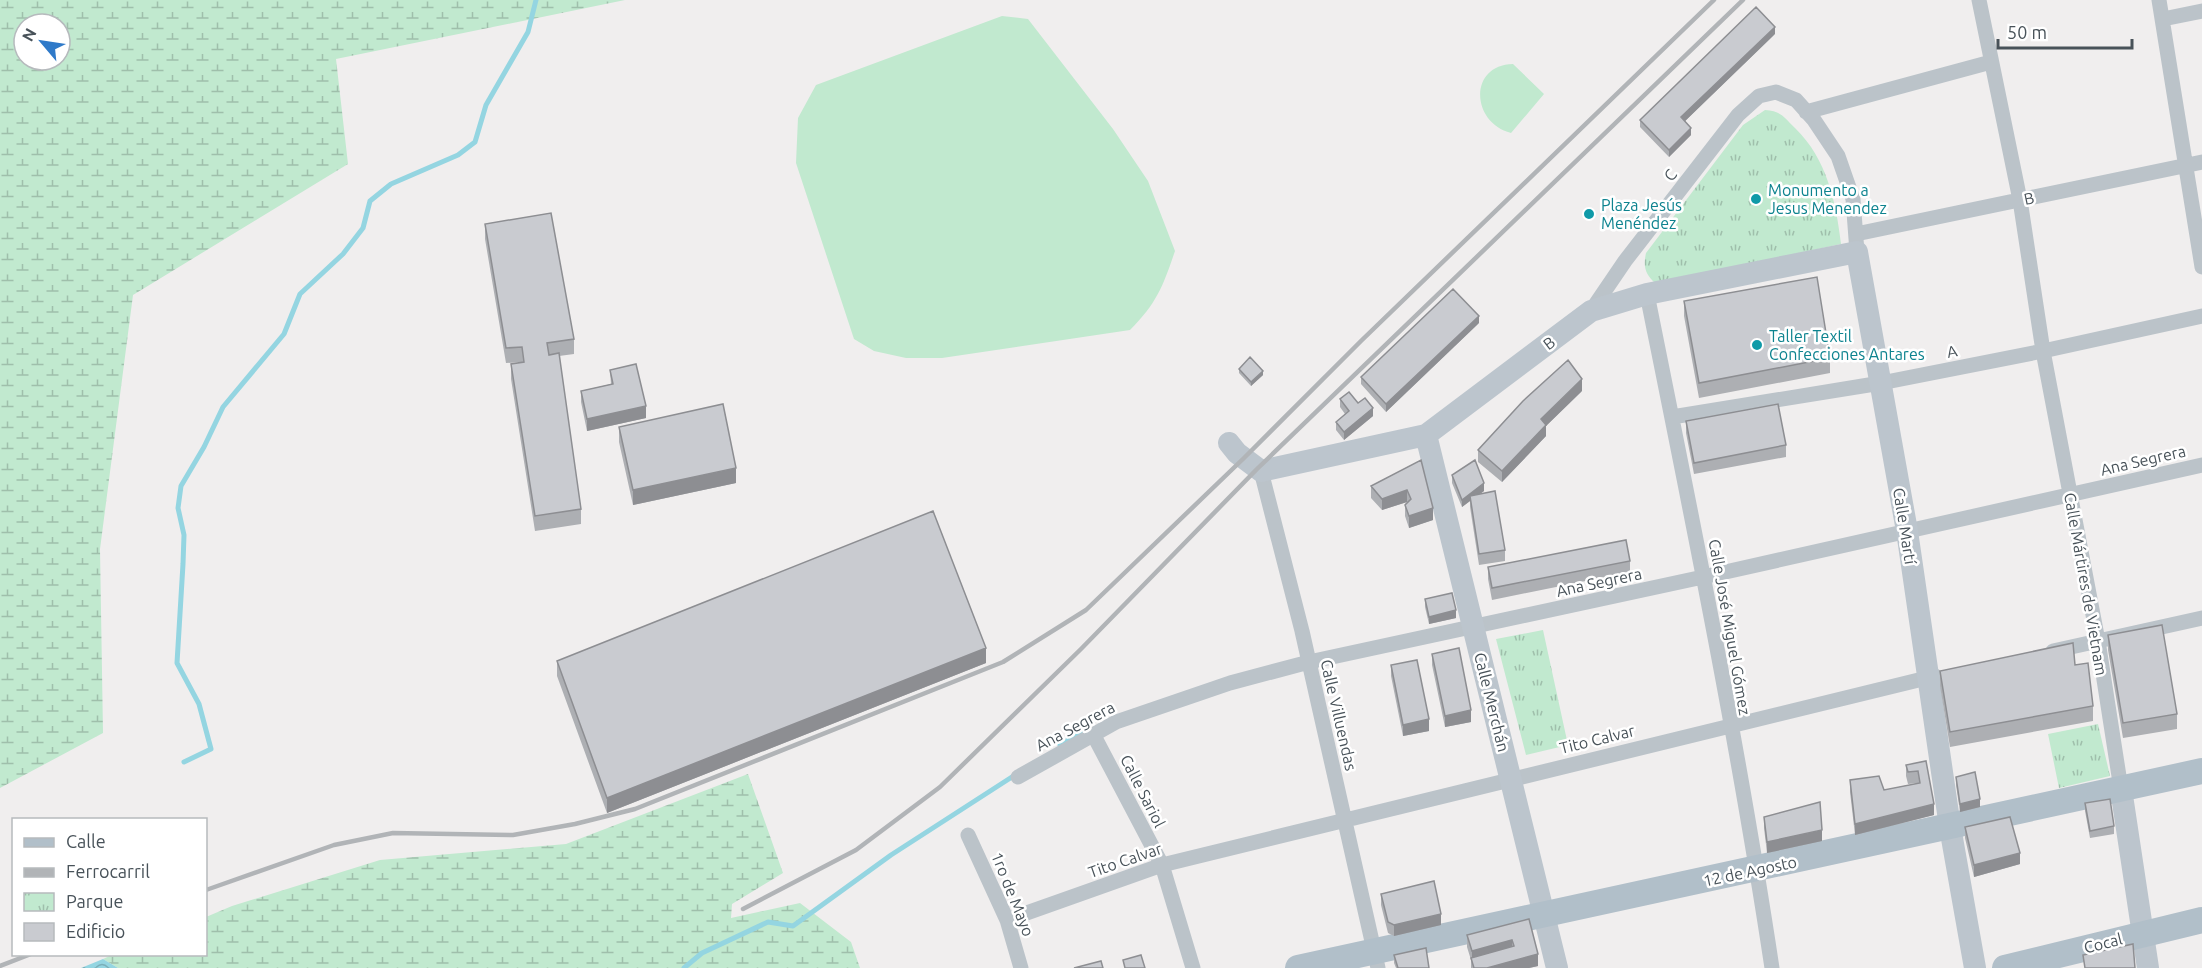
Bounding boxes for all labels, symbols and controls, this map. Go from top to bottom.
north arrow [12,12,72,72]
scale bar [1998,12,2132,50]
text: 50 m [2007,22,2047,42]
text: N [18,25,40,44]
street label: C [1660,165,1680,184]
place label: Monumento a Jesus Menendez [1768,181,1887,217]
street label: B [2022,188,2036,208]
marker: Monumento a Jesus Menendez [1749,192,1763,206]
place label: Plaza Jesús Menéndez [1601,196,1682,232]
marker: Plaza Jesús Menéndez [1582,207,1596,221]
place label: Taller Textil Confecciones Antares [1769,327,1925,363]
street label: B [1540,333,1558,353]
marker: Taller Textil Confecciones Antares [1750,338,1764,352]
street label: A [1945,341,1959,361]
street label: Ana Segrera [2099,441,2187,479]
street label: Calle Martí [1890,486,1920,567]
street label: Calle Mártires de Vietnam [2061,491,2111,677]
street label: Calle José Miguel Gómez [1706,538,1754,716]
street label: Ana Segrera [1555,564,1643,600]
street label: Calle Merchán [1471,651,1513,753]
street label: Calle Villuendas [1317,658,1361,772]
street label: Ana Segrera [1032,698,1118,754]
street label: Tito Calvar [1558,721,1636,757]
street label: Calle Sariol [1117,752,1169,830]
legend [12,818,207,956]
text: Calle [66,831,106,851]
street label: Tito Calvar [1086,839,1164,881]
street label: 1ro de Mayo [988,849,1038,939]
street label: 12 de Agosto [1702,852,1798,890]
text: Ferrocarril [66,861,150,881]
text: Parque [66,891,123,911]
text: Edificio [66,921,125,941]
street label: Cocal [2082,930,2124,956]

